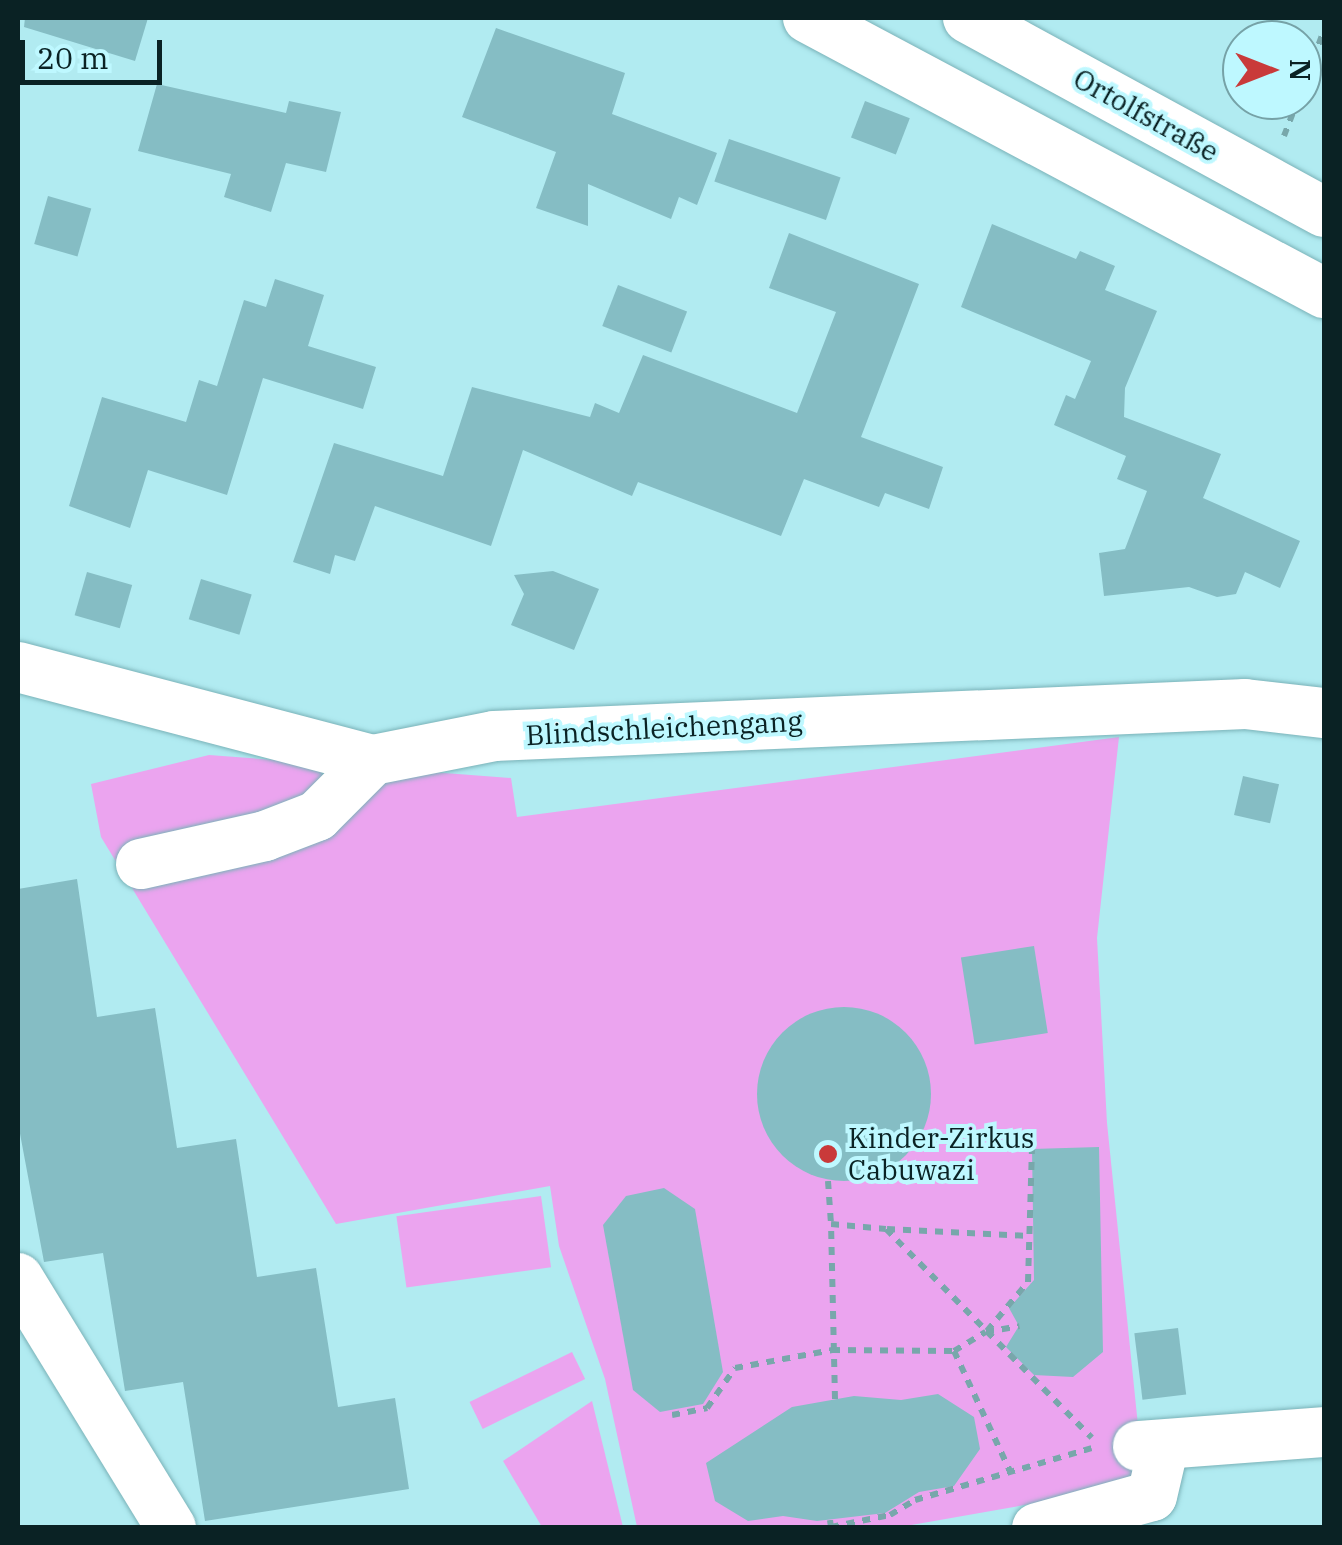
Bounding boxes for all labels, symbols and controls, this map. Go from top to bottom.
scale bar [25,20,168,82]
north arrow [1222,20,1322,120]
text: 20 m [37,38,109,77]
text: N [1282,59,1319,81]
street label: Ortolfstraße [1068,61,1224,169]
street label: Blindschleichengang [525,704,803,752]
place label: Kinder-Zirkus Cabuwazi [848,1121,1034,1187]
marker: Kinder-Zirkus Cabuwazi [817,1143,839,1165]

